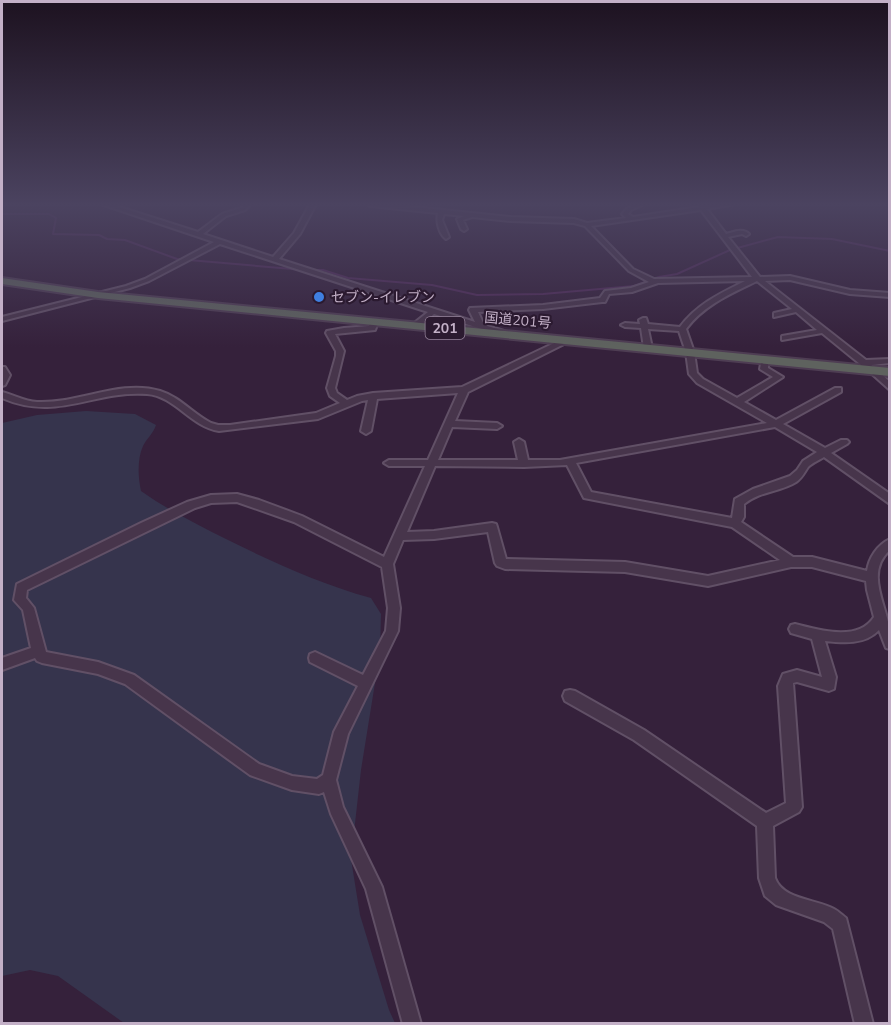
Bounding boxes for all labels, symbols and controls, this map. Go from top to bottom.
place label: セブン-イレブン [331,288,435,307]
marker: セブン-イレブン [312,290,326,304]
street label: 国道201号 [484,308,552,333]
road number: 201 [426,317,464,339]

